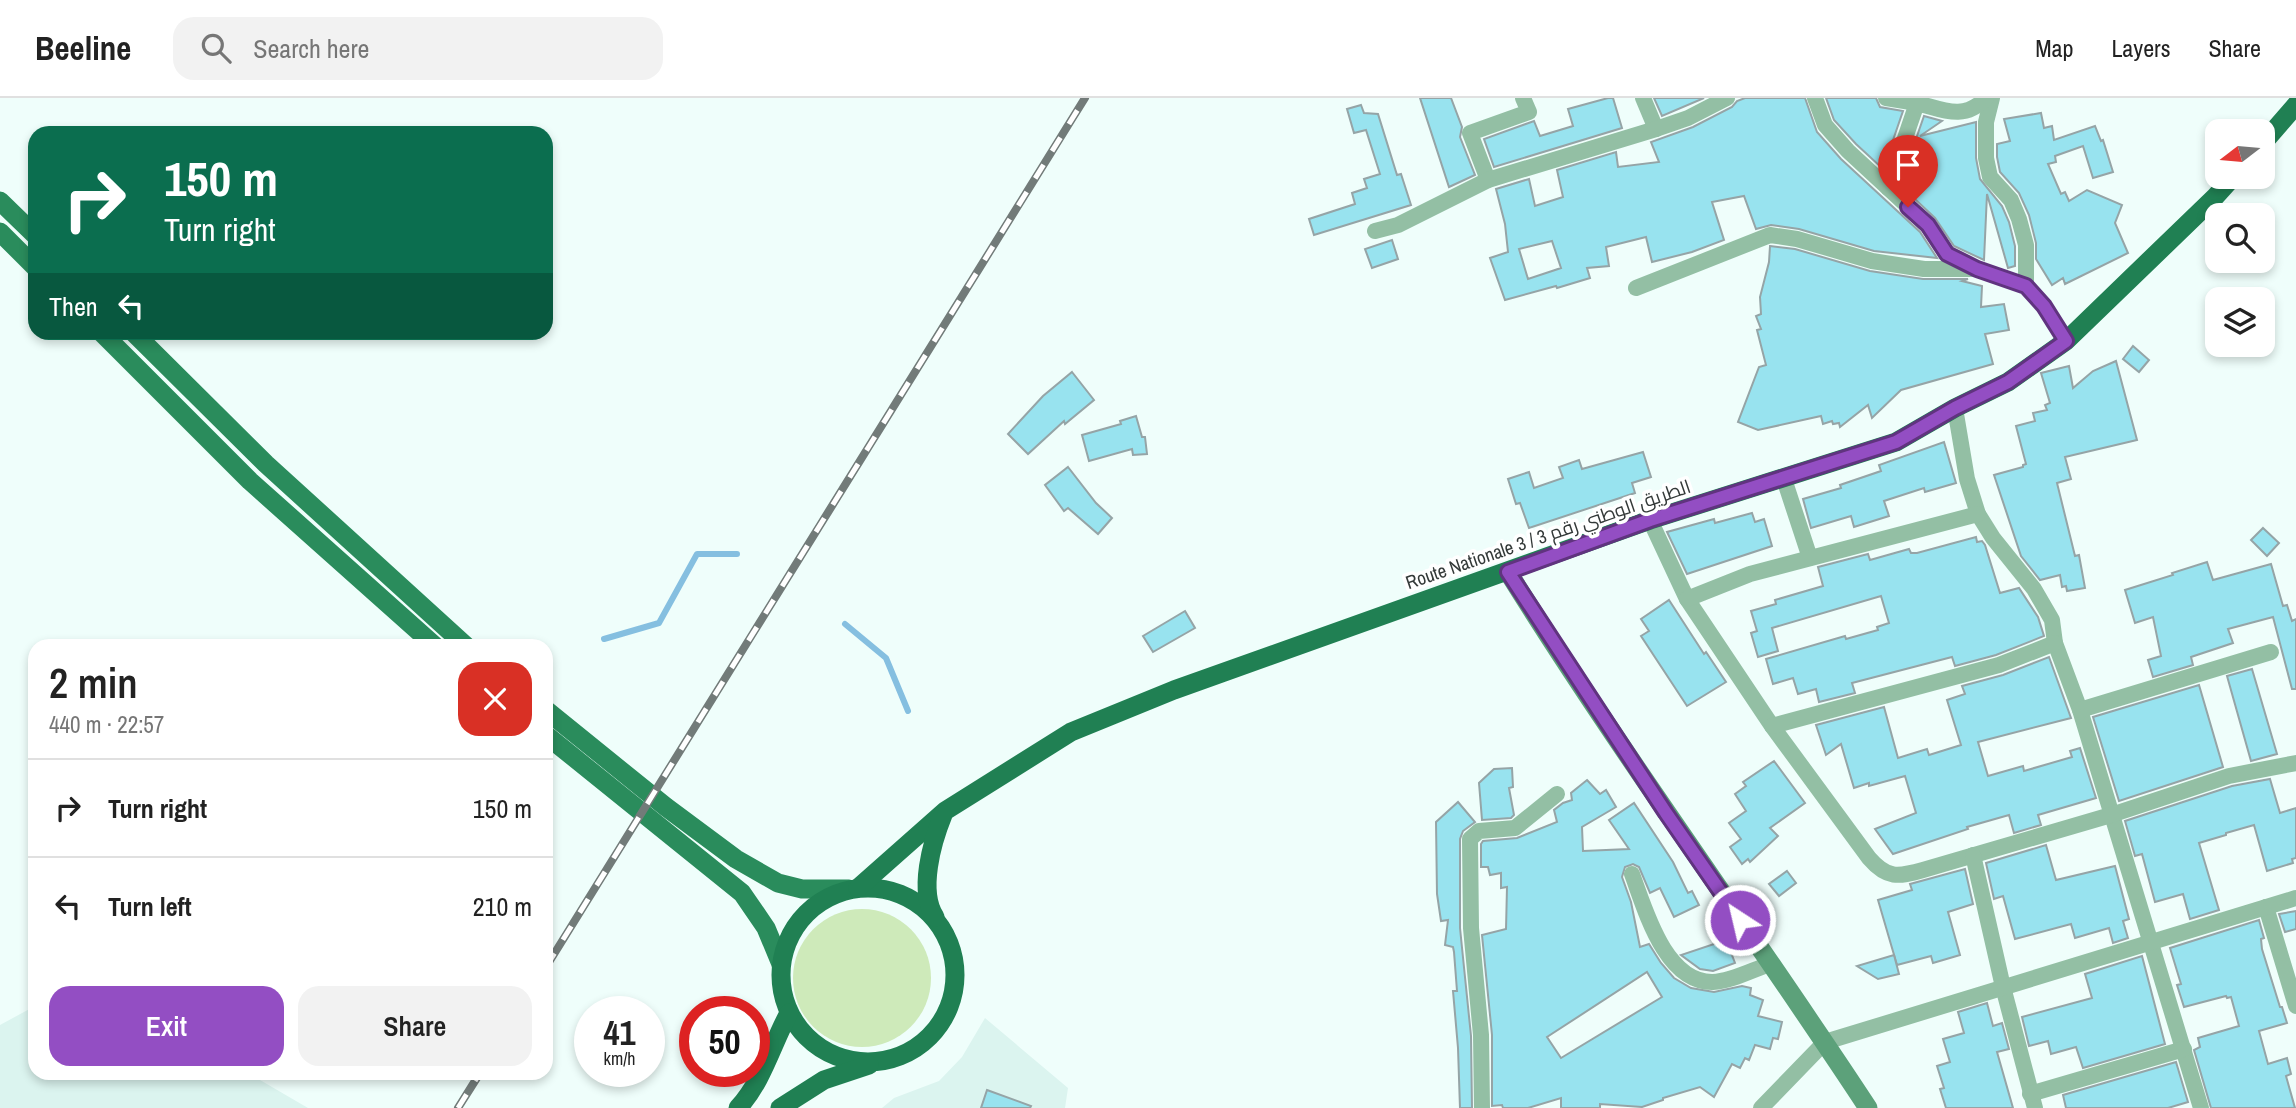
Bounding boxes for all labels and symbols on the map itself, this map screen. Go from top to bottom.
north arrow [2205,119,2275,189]
pin [1878,135,1938,207]
street label: Route Nationale 3 / الطريق الوطني رقم 3 [1402,473,1695,597]
position arrow [1703,883,1777,957]
speed limit sign: 50 [679,996,770,1087]

